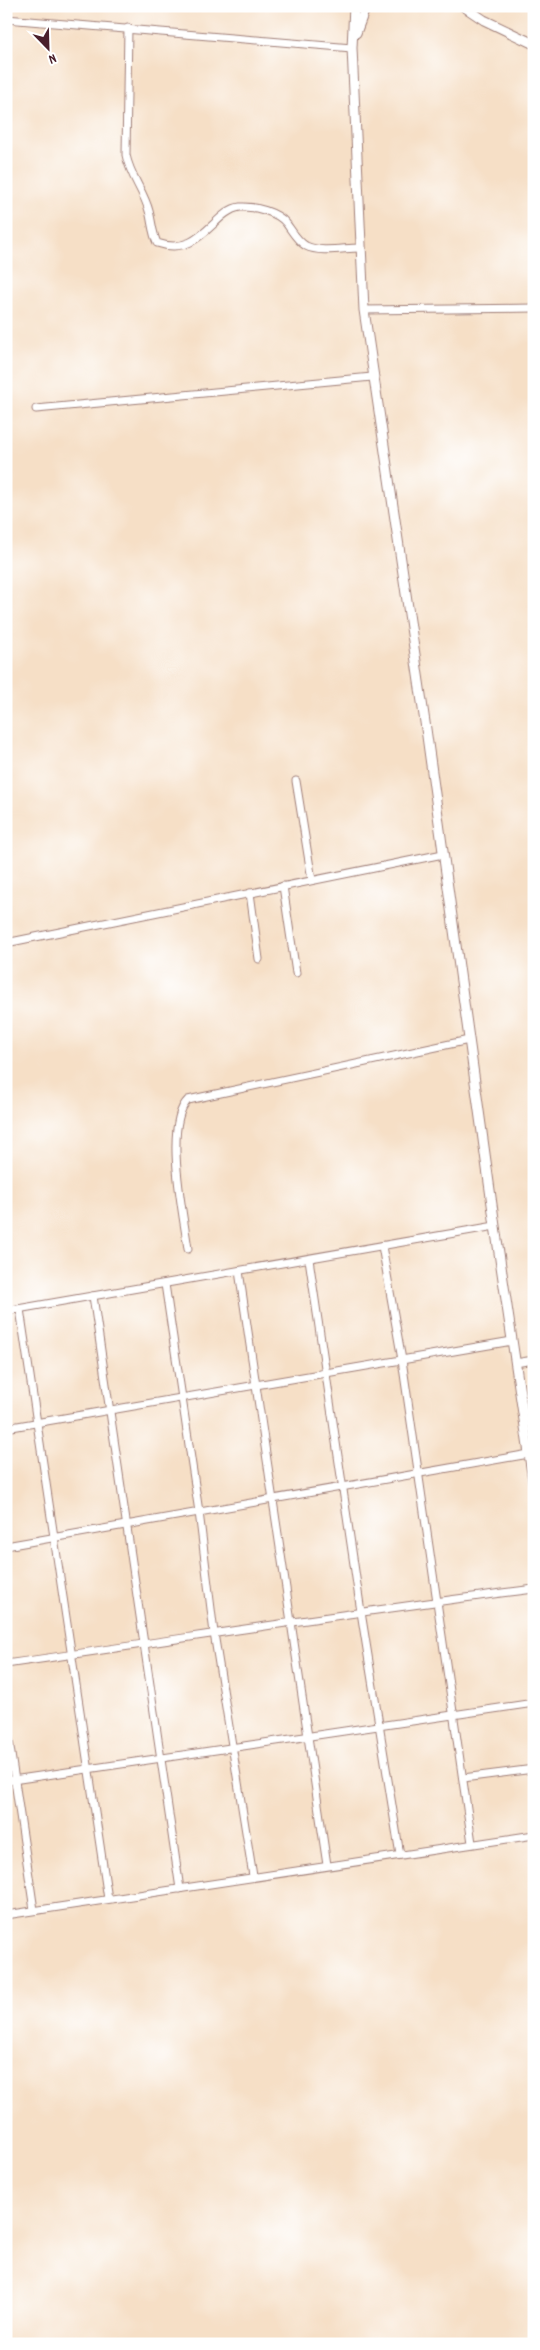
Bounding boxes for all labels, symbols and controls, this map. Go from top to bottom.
north arrow [22,22,72,72]
text: N [45,48,59,69]

